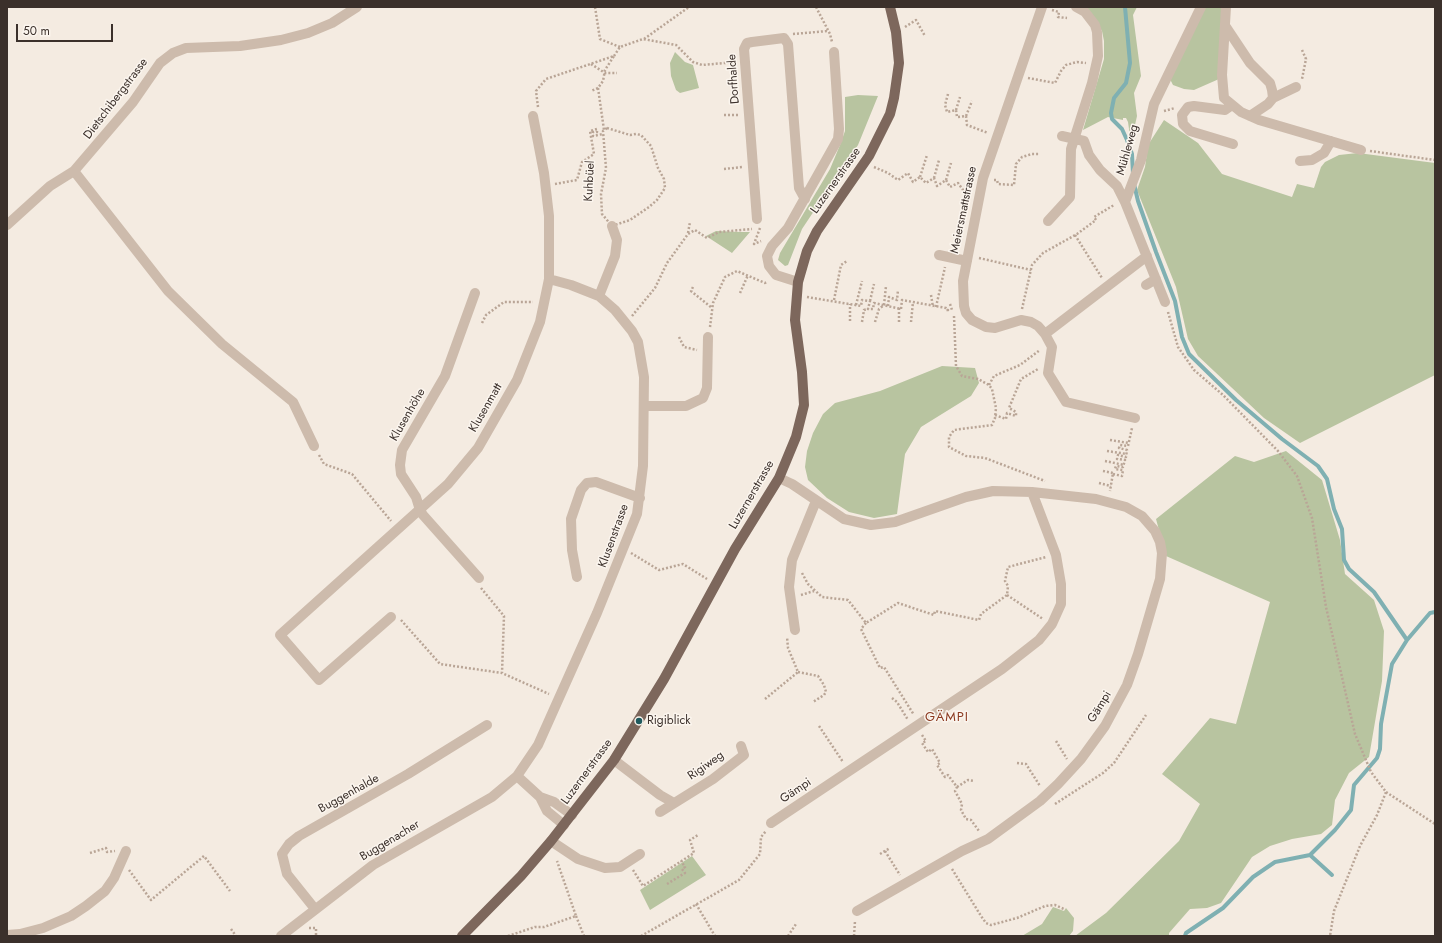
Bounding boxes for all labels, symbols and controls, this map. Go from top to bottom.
scale bar [18,16,115,42]
text: 50 m [23,22,50,40]
street label: Dorfhalde [725,54,743,104]
street label: Dietschibergstrasse [81,56,151,142]
street label: Mühleweg [1114,123,1142,177]
street label: Luzernerstrasse [808,145,864,217]
street label: Kuhbüel [582,160,598,202]
street label: Meiersmattstrasse [948,165,980,255]
street label: Klusenmatt [466,381,506,435]
street label: Klusenhöhe [387,386,429,444]
street label: Luzernerstrasse [726,458,778,532]
street label: Klusenstrasse [596,502,632,570]
street label: Gämpi [1085,689,1115,725]
district label: GÄMPI [925,710,969,726]
place label: Rigiblick [647,714,691,728]
marker: Rigiblick [634,716,644,726]
street label: Luzernerstrasse [559,737,615,807]
street label: Rigiweg [685,748,727,784]
street label: Buggenhalde [316,771,382,817]
street label: Gämpi [778,775,814,807]
street label: Buggenacher [357,818,423,864]

